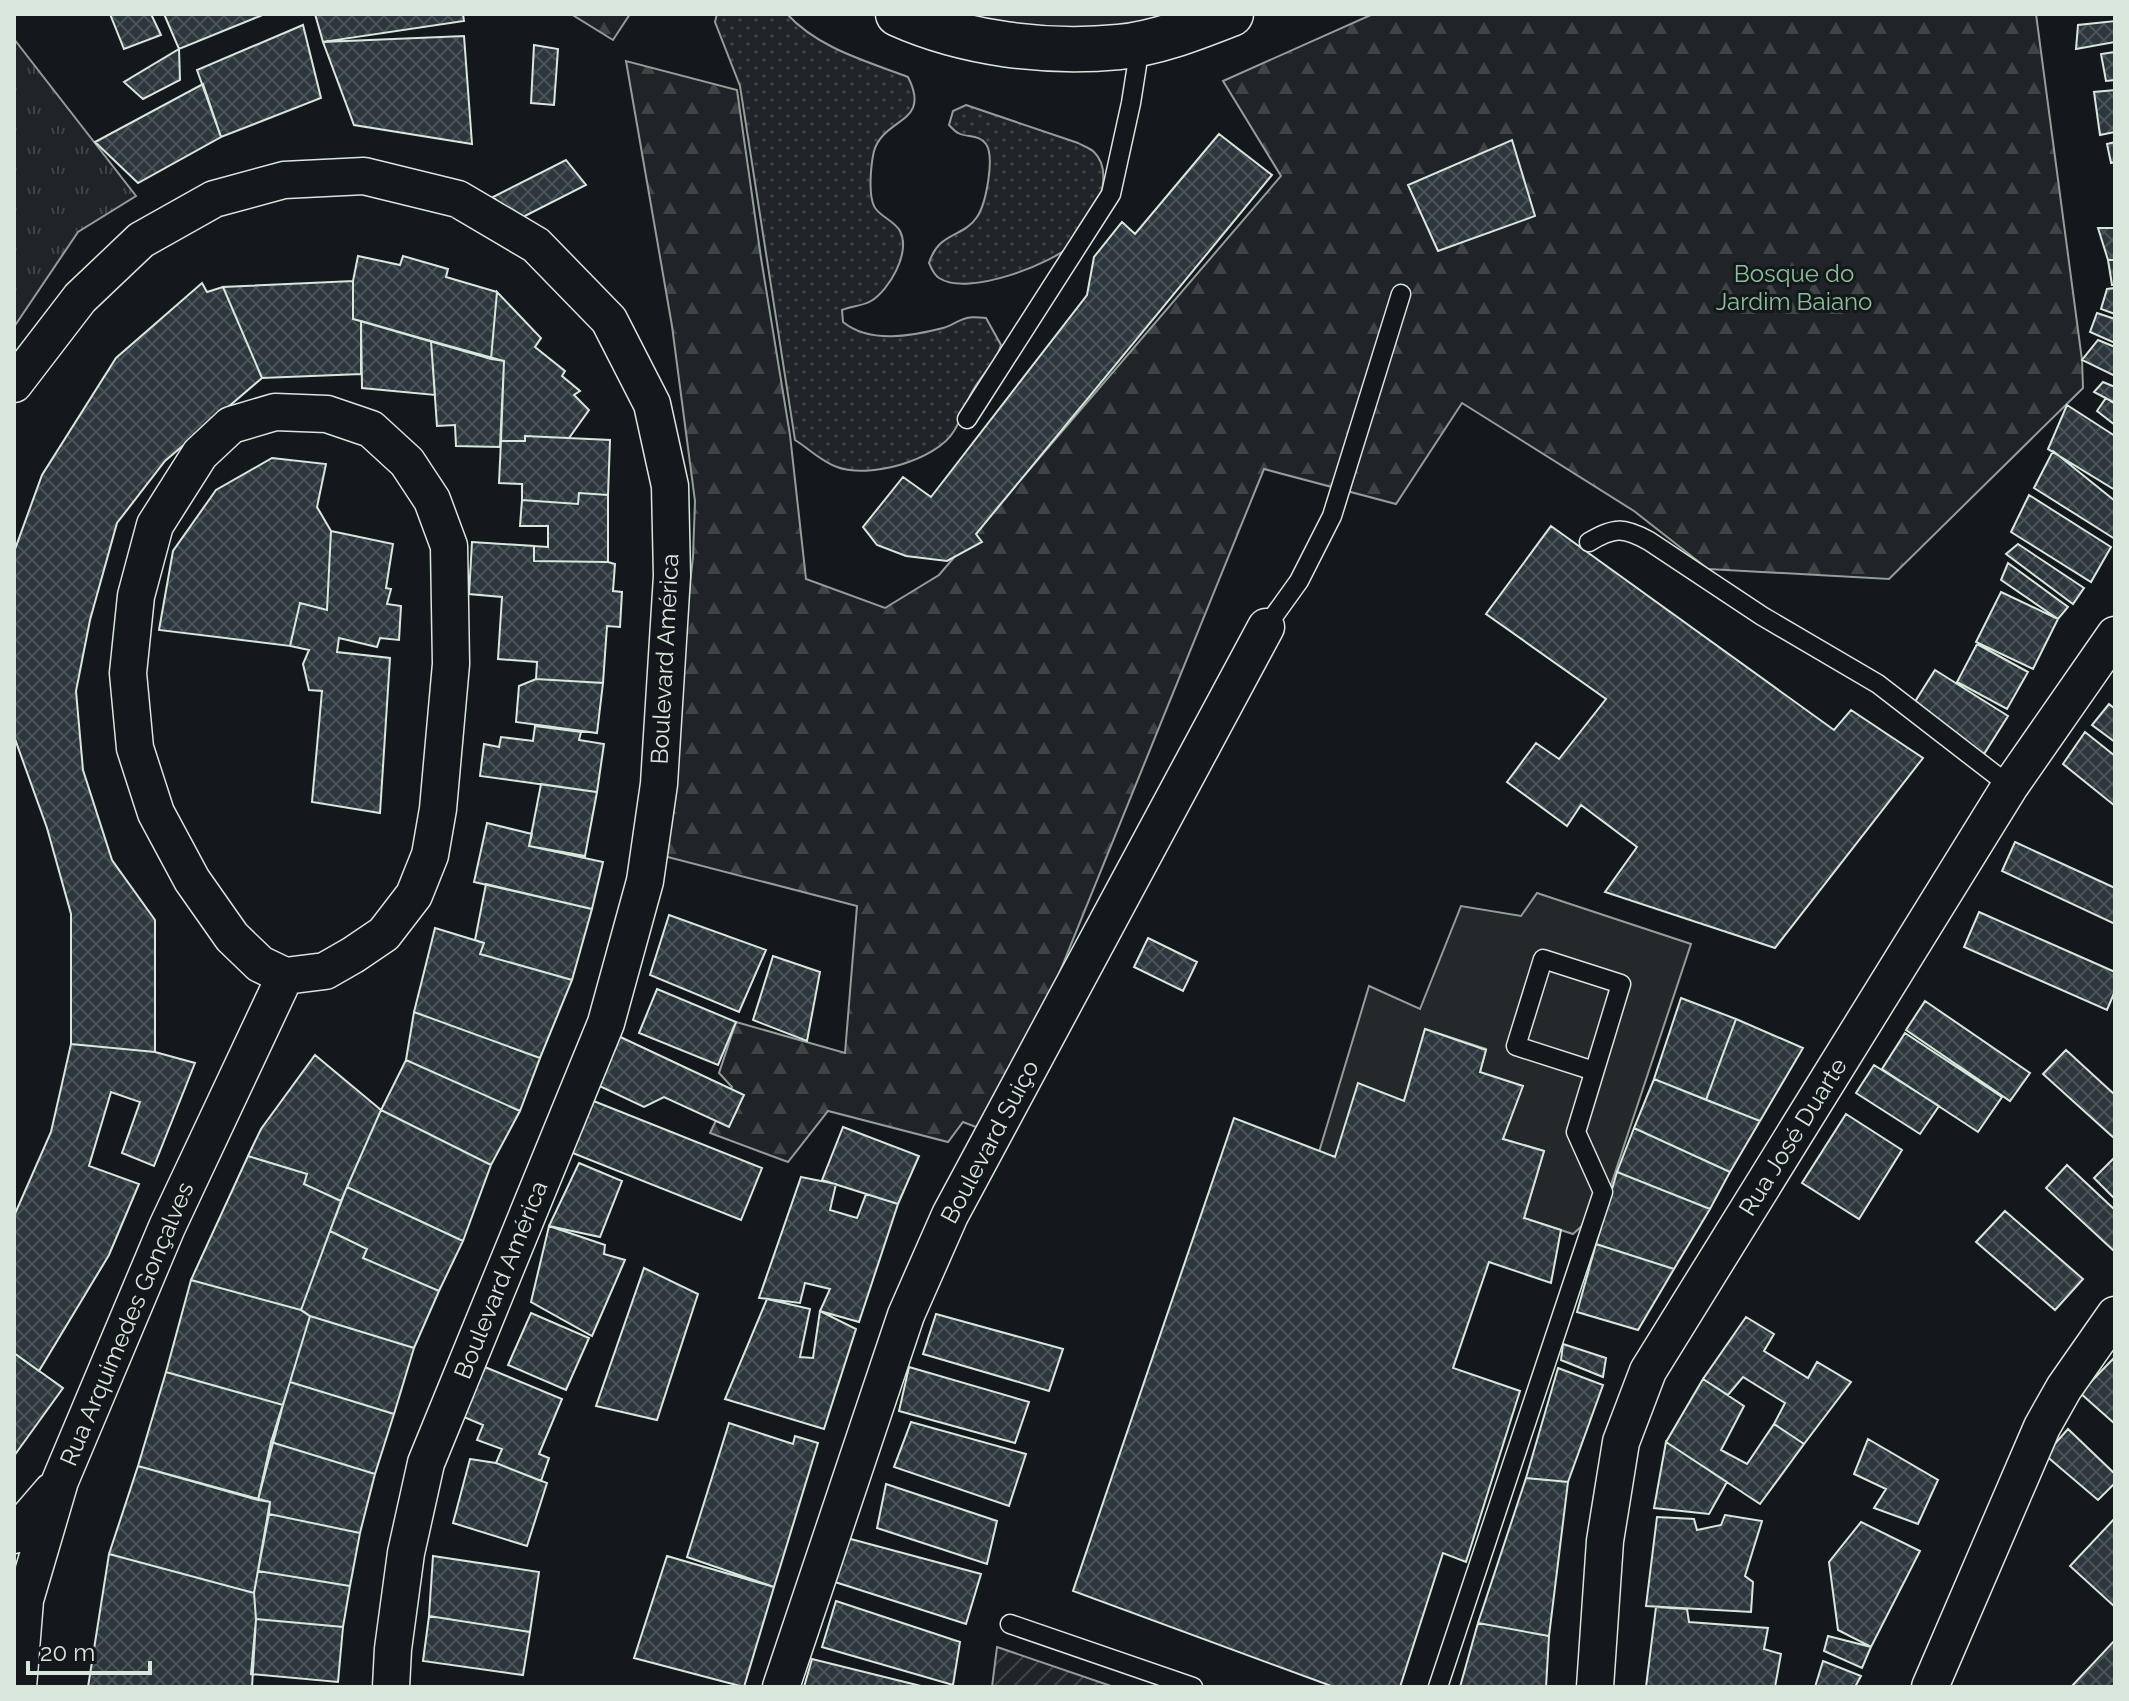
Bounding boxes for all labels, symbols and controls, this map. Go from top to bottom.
park label: Bosque do Jardim Baiano [1716,259,1872,316]
street label: Boulevard América [644,553,685,765]
street label: Rua José Duarte [1732,1052,1853,1221]
street label: Boulevard Suiço [934,1055,1045,1228]
street label: Boulevard América [448,1177,554,1383]
street label: Rua Arquimedes Gonçalves [53,1178,200,1470]
scale bar [28,1625,150,1675]
text: 20 m [40,1638,95,1667]

